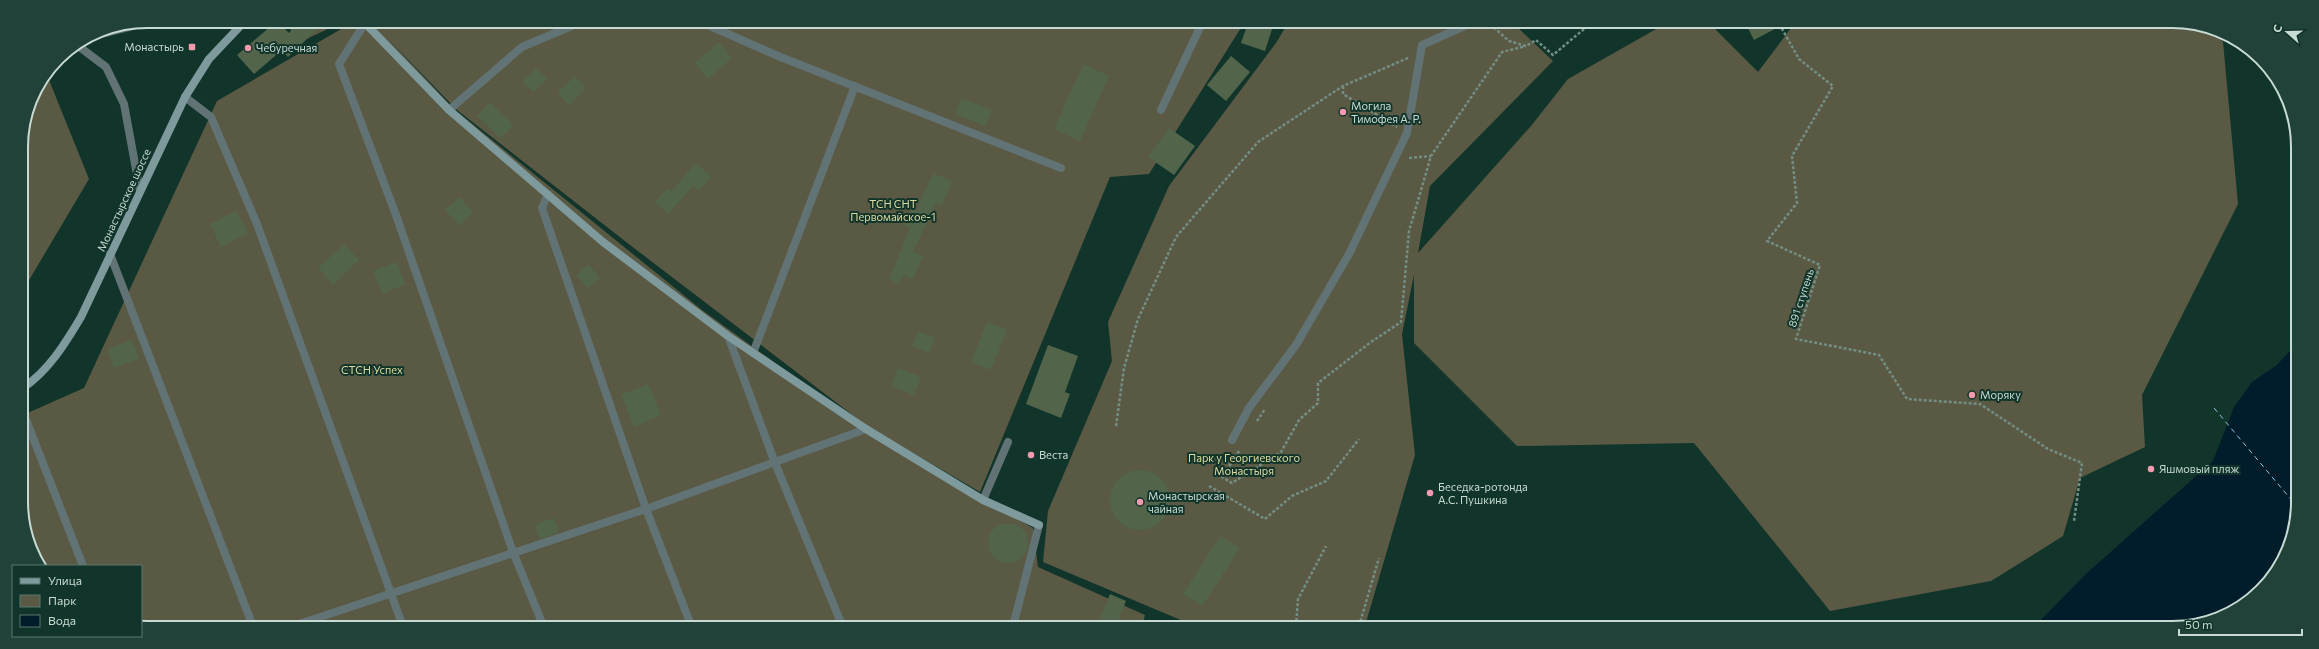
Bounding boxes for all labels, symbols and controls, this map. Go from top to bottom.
north arrow [2267,12,2307,52]
text: С [2270,22,2285,34]
place label: Монастырь [124,40,184,53]
place label: Чебуречная [256,41,317,54]
marker: Монастырь [187,42,197,52]
marker: Чебуречная [243,43,253,53]
place label: Могила Тимофея А. Р. [1351,99,1421,125]
marker: Могила Тимофея А. Р. [1338,107,1348,117]
street label: Монастырское шоссе [94,146,153,253]
park label: ТСН СНТ Первомайское-1 [850,197,936,223]
street label: 891 ступень [1785,267,1816,329]
park label: СТСН Успех [341,363,403,376]
place label: Моряку [1980,388,2021,401]
marker: Моряку [1967,390,1977,400]
place label: Веста [1039,448,1068,461]
marker: Веста [1026,450,1036,460]
park label: Парк у Георгиевского Монастыря [1188,451,1300,477]
place label: Яшмовый пляж [2159,462,2239,475]
marker: Яшмовый пляж [2146,464,2156,474]
place label: Беседка-ротонда А.С. Пушкина [1438,480,1528,506]
marker: Беседка-ротонда А.С. Пушкина [1425,488,1435,498]
place label: Монастырская чайная [1148,489,1225,515]
marker: Монастырская чайная [1135,497,1145,507]
legend [12,565,142,637]
text: Улица [48,573,82,587]
text: Парк [48,593,77,607]
scale bar [2179,611,2302,637]
text: Вода [48,613,76,627]
text: 50 m [2185,617,2213,631]

